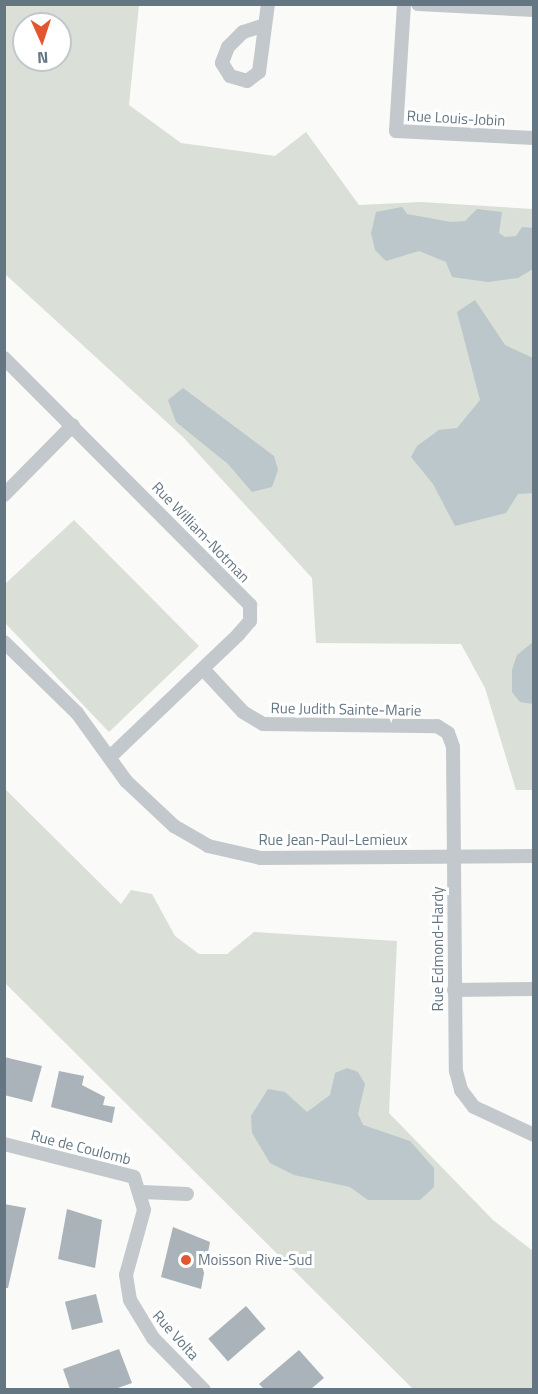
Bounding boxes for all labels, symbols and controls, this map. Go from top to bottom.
north arrow [12,12,72,72]
text: N [37,46,49,70]
street label: Rue Louis-Jobin [406,106,506,130]
street label: Rue William-Notman [148,478,254,586]
street label: Rue Judith Sainte-Marie [271,699,421,719]
street label: Rue Jean-Paul-Lemieux [258,831,408,849]
street label: Rue Edmond-Hardy [429,887,447,1011]
street label: Rue de Coulomb [29,1126,133,1168]
place label: Moisson Rive-Sud [198,1251,312,1269]
marker: Moisson Rive-Sud [179,1253,193,1267]
street label: Rue Volta [149,1307,203,1363]

